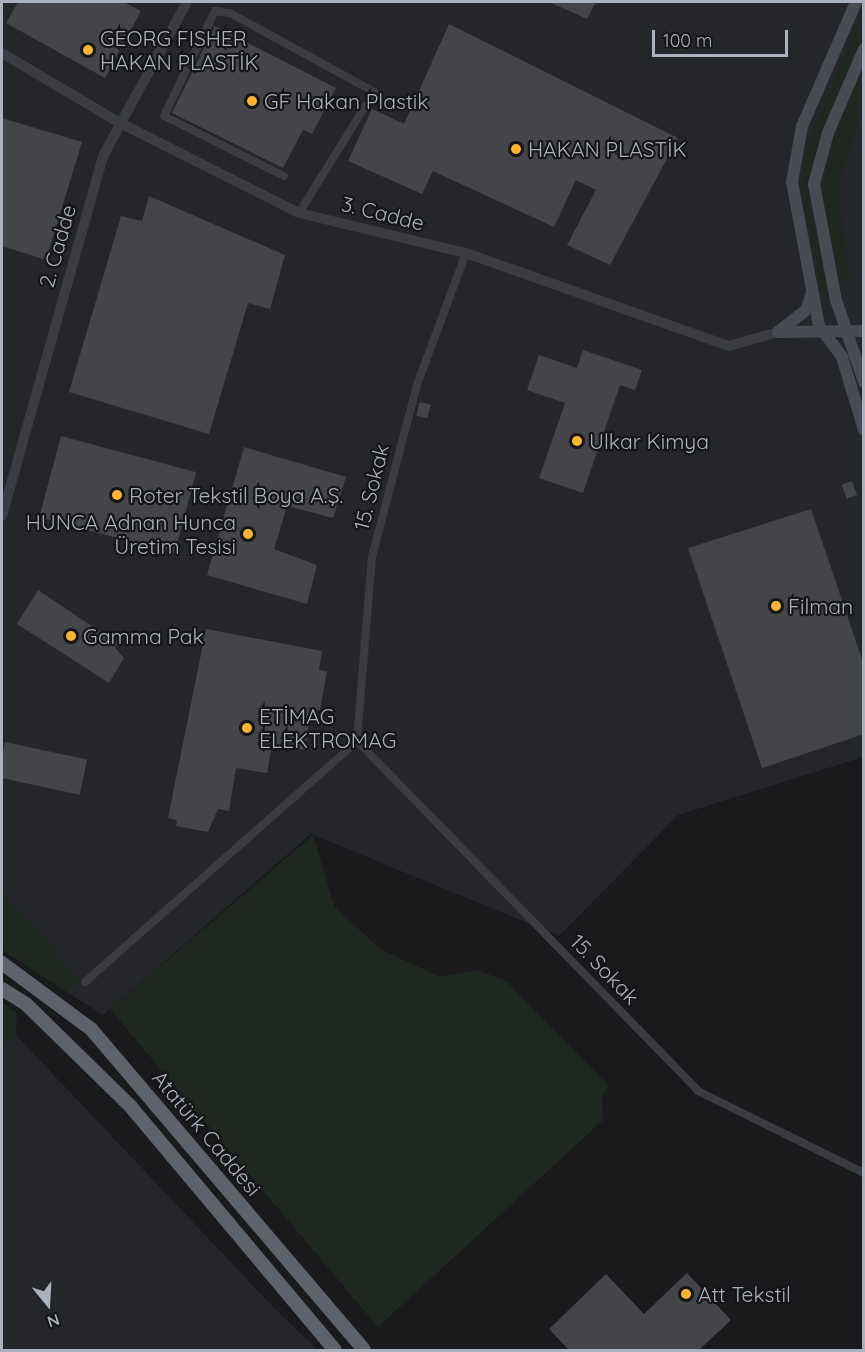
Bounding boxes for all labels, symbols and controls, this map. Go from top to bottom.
scale bar [655,18,792,56]
place label: GEORG FISHER HAKAN PLASTİK [100,25,259,75]
text: 100 m [663,29,712,52]
marker: GEORG FISHER HAKAN PLASTİK [81,43,95,57]
place label: GF Hakan Plastik [264,88,429,114]
marker: GF Hakan Plastik [245,94,259,108]
place label: HAKAN PLASTİK [528,136,687,162]
marker: HAKAN PLASTİK [509,142,523,156]
street label: 3. Cadde [339,191,427,235]
street label: 2. Cadde [33,202,81,290]
place label: Ulkar Kimya [589,428,709,454]
marker: Ulkar Kimya [570,434,584,448]
street label: 15. Sokak [348,441,394,533]
place label: Roter Tekstil Boya A.Ş. [129,482,343,508]
marker: Roter Tekstil Boya A.Ş. [110,488,124,502]
place label: HUNCA Adnan Hunca Üretim Tesisi [26,509,236,559]
marker: HUNCA Adnan Hunca Üretim Tesisi [241,527,255,541]
place label: Filman [788,593,853,619]
marker: Filman [769,599,783,613]
place label: Gamma Pak [83,623,204,649]
marker: Gamma Pak [64,629,78,643]
place label: ETİMAG ELEKTROMAG [259,703,396,753]
marker: ETİMAG ELEKTROMAG [240,721,254,735]
street label: 15. Sokak [565,929,645,1009]
street label: Atatürk Caddesi [147,1065,267,1201]
north arrow [18,1274,78,1334]
place label: Att Tekstil [698,1281,791,1307]
marker: Att Tekstil [679,1287,693,1301]
text: N [45,1310,62,1332]

